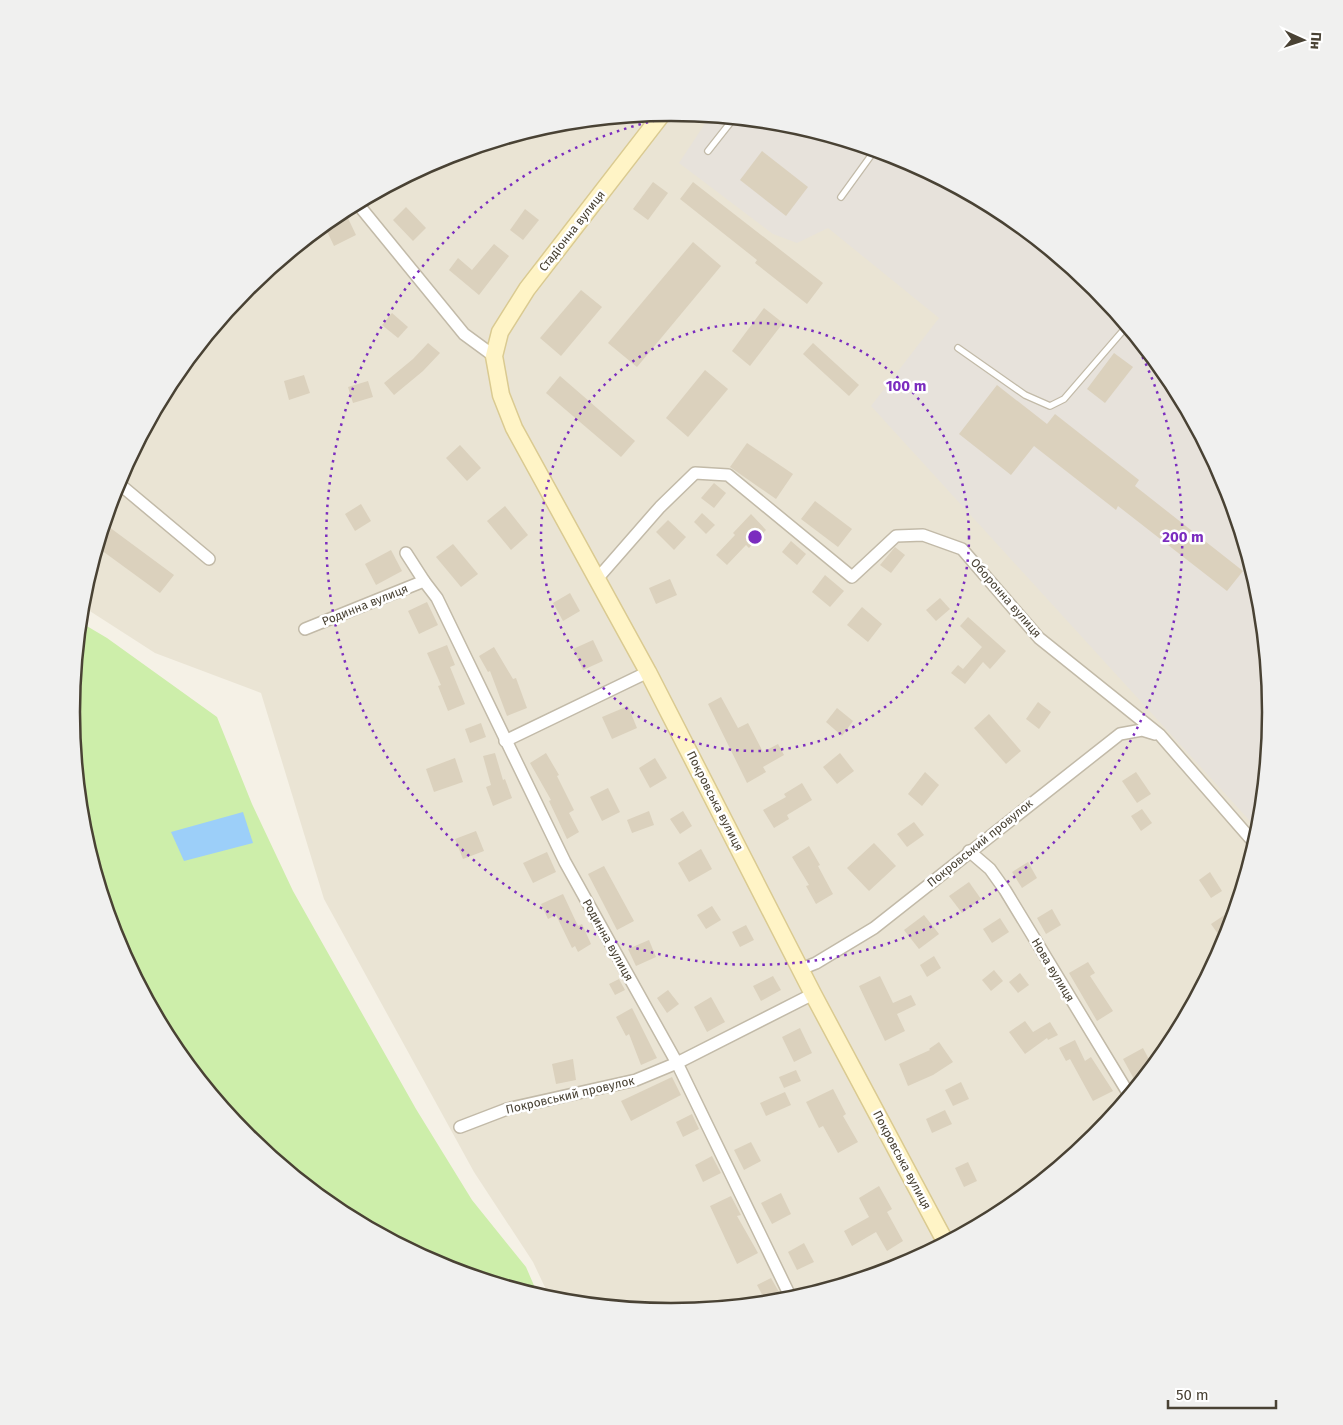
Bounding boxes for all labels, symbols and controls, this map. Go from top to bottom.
north arrow [1278,15,1328,65]
text: Пн [1307,31,1324,50]
street label: Стадіонна вулиця [536,188,608,274]
text: 100 m [886,377,926,395]
centre of rings [746,528,764,546]
text: 200 m [1162,528,1204,546]
street label: Оборонна вулиця [968,556,1044,640]
street label: Родинна вулиця [320,581,410,629]
street label: Покровська вулиця [684,749,746,853]
street label: Покровський провулок [924,796,1036,890]
street label: Родинна вулиця [580,897,636,983]
street label: Нова вулиця [1029,936,1077,1004]
street label: Покровський провулок [504,1073,636,1117]
street label: Покровська вулиця [870,1108,934,1212]
scale bar [1168,1378,1276,1410]
text: 50 m [1176,1386,1209,1404]

